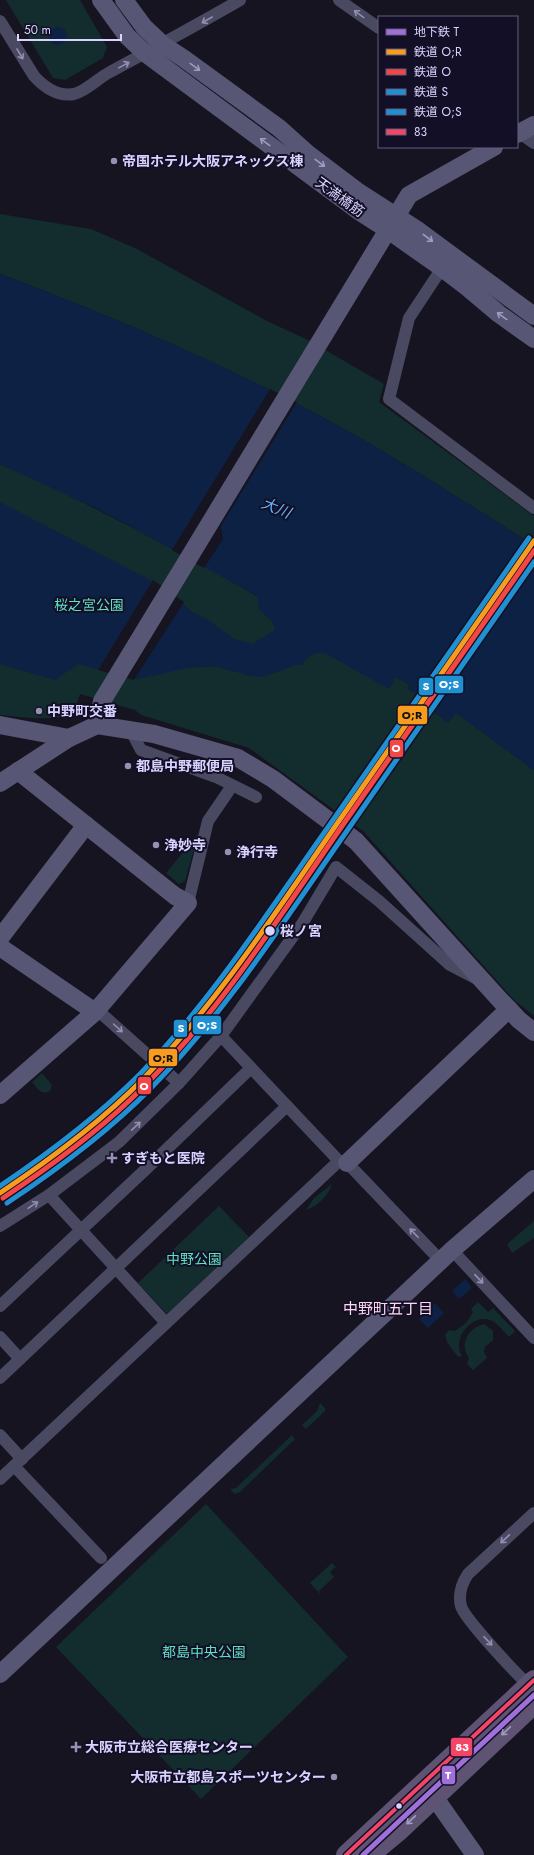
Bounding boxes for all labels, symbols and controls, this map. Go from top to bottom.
one-way arrow [354,10,365,18]
scale bar [18,16,121,42]
one-way arrow [201,16,213,24]
legend [378,16,518,148]
text: 50 m [24,21,51,39]
text: 地下鉄 T [414,23,460,41]
text: 鉄道 O;R [414,43,462,61]
one-way arrow [17,48,25,60]
one-way arrow [118,60,130,68]
one-way arrow [189,62,200,71]
text: 鉄道 O [414,63,451,81]
text: 鉄道 S [414,83,449,101]
text: 鉄道 O;S [414,103,462,121]
text: 83 [414,123,428,141]
one-way arrow [260,138,271,146]
place label: 帝国ホテル大阪アネックス棟 [122,151,304,171]
marker: 帝国ホテル大阪アネックス棟 [109,156,119,166]
one-way arrow [314,159,325,167]
street label: 天満橋筋 [311,172,369,222]
one-way arrow [422,233,433,242]
one-way arrow [497,312,508,320]
water label: 大川 [258,492,296,525]
park label: 桜之宮公園 [54,595,124,615]
line badge: O;S [434,675,464,694]
text: O;S [439,676,459,692]
line badge: S [418,677,434,696]
text: S [423,678,430,694]
place label: 中野町交番 [47,701,117,721]
line badge: O;R [397,705,428,725]
marker: 中野町交番 [34,706,44,716]
text: O;R [402,707,423,723]
line badge: O [389,739,404,758]
text: O [391,740,401,756]
place label: 都島中野郵便局 [136,756,234,776]
marker: 都島中野郵便局 [123,761,133,771]
place label: 浄妙寺 [164,835,206,855]
marker: 浄妙寺 [151,840,161,850]
place label: 浄行寺 [236,842,278,862]
marker: 浄行寺 [223,847,233,857]
place label: 桜ノ宮 [280,921,322,941]
marker: 桜ノ宮 [263,924,277,938]
line badge: O;S [192,1015,222,1035]
text: O;S [197,1017,217,1033]
line badge: S [173,1019,188,1038]
text: S [178,1020,185,1036]
one-way arrow [113,1023,123,1033]
line badge: O;R [148,1048,178,1067]
text: O;R [153,1050,174,1066]
line badge: O [137,1076,152,1095]
text: O [139,1078,149,1094]
one-way arrow [131,1121,141,1131]
place label: すぎもと医院 [121,1148,205,1168]
marker: すぎもと医院 [106,1152,118,1164]
one-way arrow [27,1201,38,1209]
one-way arrow [409,1228,419,1238]
park label: 中野公園 [166,1249,222,1269]
one-way arrow [474,1273,483,1284]
district label: 中野町五丁目 [343,1298,433,1320]
one-way arrow [500,1535,511,1544]
one-way arrow [483,1636,492,1646]
park label: 都島中央公園 [162,1642,246,1662]
one-way arrow [501,1726,511,1735]
place label: 大阪市立総合医療センター [85,1737,253,1757]
line badge: 83 [450,1737,473,1757]
text: 83 [455,1739,469,1755]
marker: 大阪市立総合医療センター [70,1741,82,1753]
line badge: T [441,1765,456,1785]
place label: 大阪市立都島スポーツセンター [130,1767,326,1787]
text: T [445,1767,452,1783]
marker: 大阪市立都島スポーツセンター [329,1772,339,1782]
unlabelled marker [394,1801,404,1811]
one-way arrow [406,1815,416,1824]

